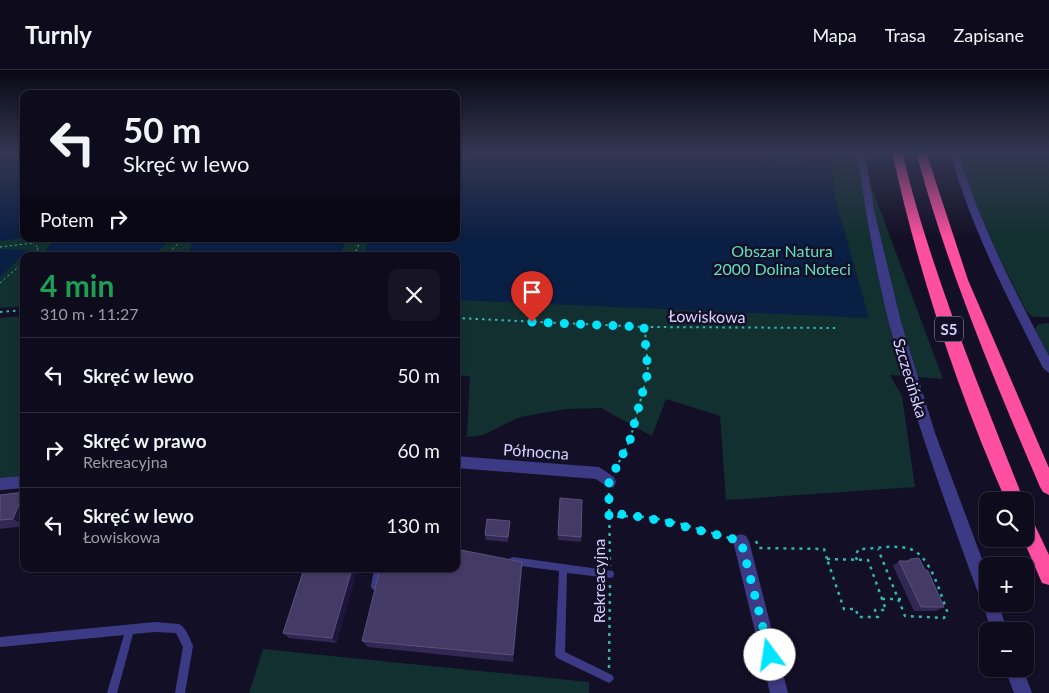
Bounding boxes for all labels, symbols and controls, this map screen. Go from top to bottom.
text: Turnly [25,20,92,49]
text: Mapa [812,24,857,46]
text: Trasa [885,24,926,46]
text: Zapisane [954,24,1024,46]
text: 50 m [123,108,201,150]
icon: left [40,110,105,175]
text: Skręć w lewo [123,150,250,177]
icon: right [104,205,132,233]
text: Potem [40,208,94,231]
park label: Obszar Natura 2000 Dolina Noteci [713,241,851,278]
text: 4 min [40,267,114,303]
button: close [388,269,440,321]
pin [511,271,553,322]
icon: arrive [518,278,546,306]
text: 310 m · 11:27 [40,304,139,323]
street label: Łowiskowa [668,306,746,326]
road number: S5 [935,316,963,342]
street label: Szczecińska [890,336,932,420]
icon: left [40,361,68,389]
text: Skręć w lewo [83,364,194,387]
text: 50 m [397,364,440,387]
text: Skręć w prawo [83,429,207,452]
icon: right [40,436,68,464]
text: 60 m [397,439,440,462]
street label: Północna [503,439,569,463]
text: Rekreacyjna [83,452,168,471]
map controls [979,492,1034,677]
button: search [979,492,1034,547]
text: Skręć w lewo [83,504,194,527]
icon: left [40,511,68,539]
text: 130 m [386,514,440,537]
text: Łowiskowa [83,527,160,546]
street label: Rekreacyjna [589,539,608,623]
button: + [979,557,1034,612]
button: − [979,622,1034,677]
position arrow [743,628,795,680]

